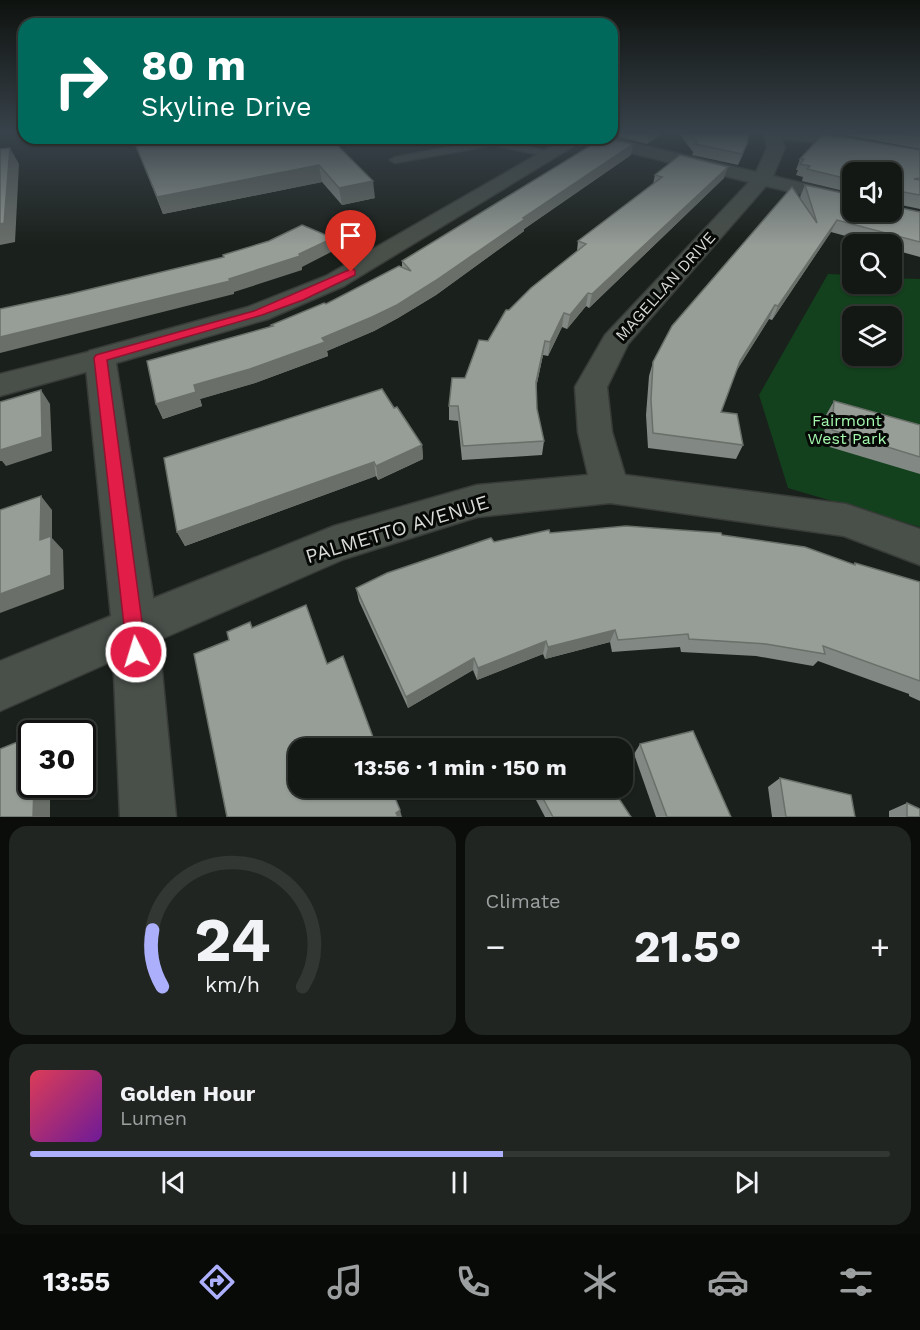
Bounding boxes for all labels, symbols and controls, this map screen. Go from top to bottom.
text: 80 m [141,41,246,90]
icon: right [42,42,120,120]
text: Skyline Drive [141,91,312,123]
map controls [842,162,902,366]
button: sound [842,162,902,222]
pin [325,210,376,272]
icon: arrive [334,219,367,252]
street label: MAGELLAN DRIVE [611,228,719,345]
button: search [842,234,902,294]
button: layers [842,306,902,366]
park label: Fairmont West Park [807,411,887,448]
street label: PALMETTO AVENUE [303,490,491,568]
position arrow [104,620,168,684]
speed limit sign: 30 [18,720,96,798]
text: 13:56 · 1 min · 150 m [354,755,567,780]
text: Climate [486,889,561,913]
text: 24 [194,903,271,976]
text: 21.5° [634,920,742,973]
text: − [486,927,505,966]
text: + [870,927,890,966]
text: km/h [205,973,260,998]
text: Golden Hour [120,1081,255,1106]
text: Lumen [120,1106,187,1130]
icon: previous [157,1166,190,1199]
icon: pause [443,1166,476,1199]
icon: next [730,1166,763,1199]
icon: directions [196,1261,238,1303]
icon: music [324,1261,366,1303]
icon: phone [452,1261,494,1303]
icon: climate [579,1261,621,1303]
icon: car [707,1261,749,1303]
icon: filters [835,1261,877,1303]
text: 13:55 [43,1266,110,1298]

